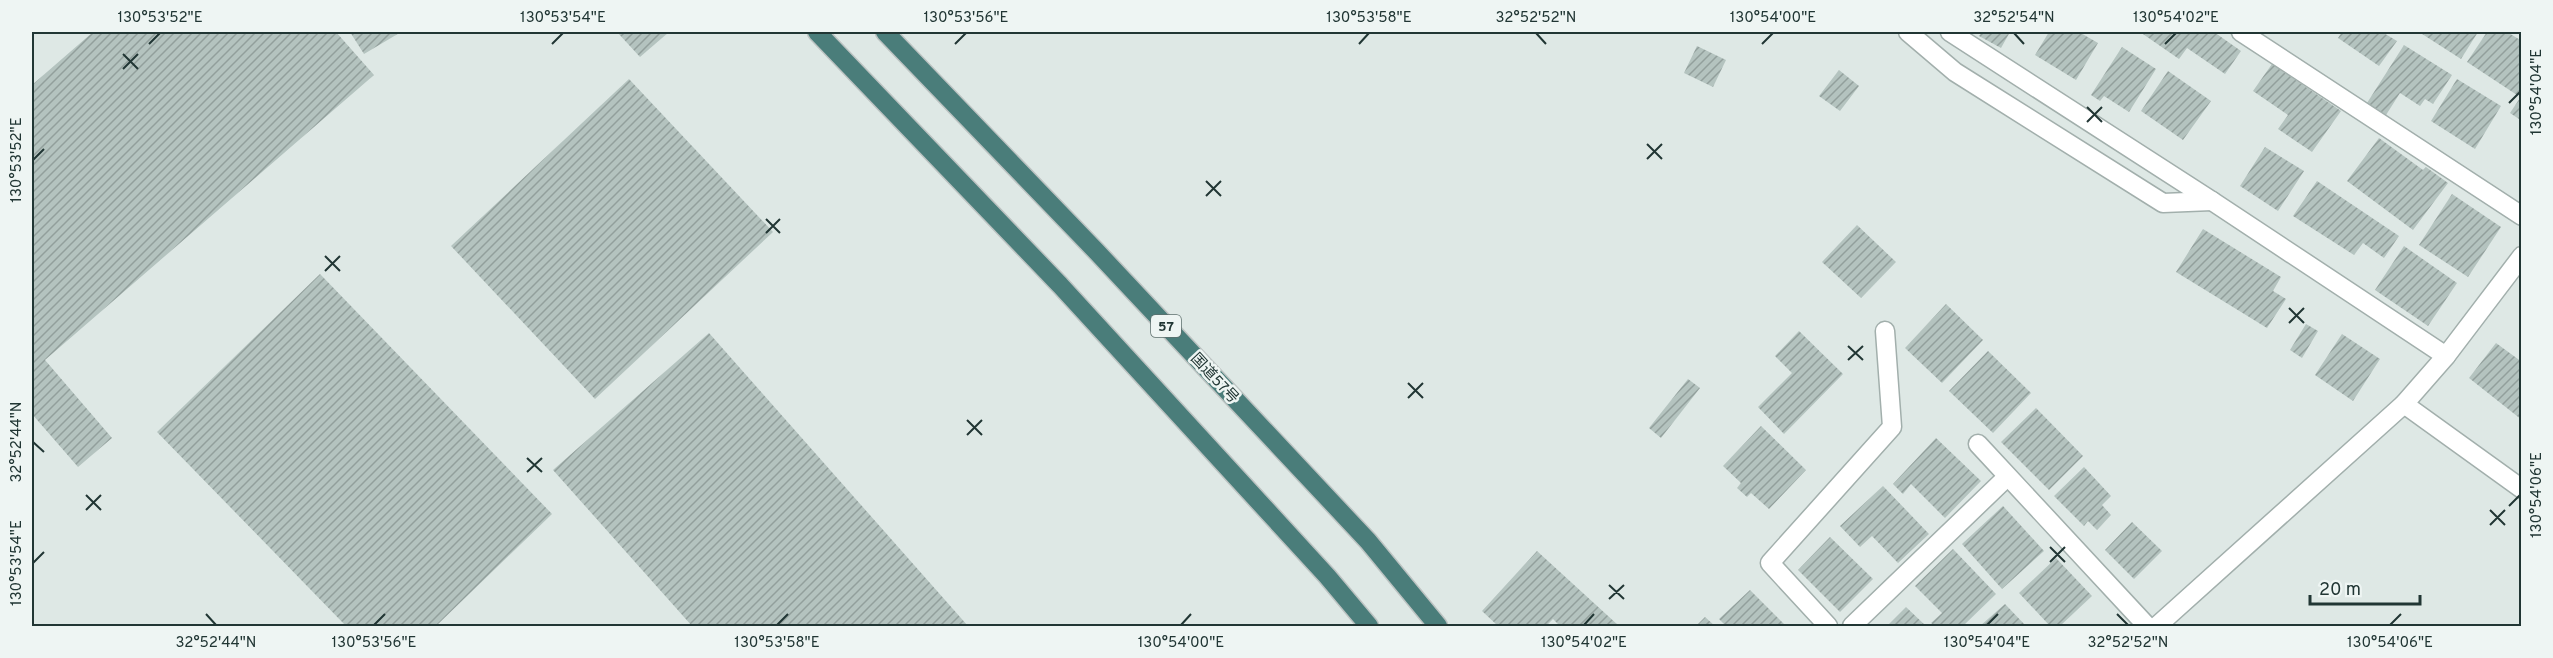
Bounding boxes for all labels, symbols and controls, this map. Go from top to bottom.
text: 130°53'52"E [117,9,203,28]
text: 130°53'54"E [520,9,606,28]
text: 130°53'56"E [923,9,1009,28]
text: 130°53'58"E [1326,9,1412,28]
text: 32°52'52"N [1496,9,1576,28]
text: 130°54'00"E [1730,9,1816,28]
text: 32°52'54"N [1973,9,2055,28]
text: 130°54'02"E [2133,9,2219,28]
text: 130°54'04"E [2528,49,2547,135]
text: 130°53'52"E [8,117,27,203]
road number: 57 [1151,315,1181,337]
street label: 国道57号 [1186,350,1242,408]
text: 32°52'44"N [8,402,27,482]
text: 130°54'06"E [2528,452,2547,538]
text: 130°53'54"E [8,520,27,606]
scale bar [2310,568,2420,606]
text: 20 m [2319,579,2361,602]
text: 32°52'44"N [176,634,256,653]
text: 130°53'56"E [331,634,417,653]
text: 130°53'58"E [734,634,820,653]
text: 130°54'00"E [1138,634,1224,653]
text: 130°54'02"E [1541,634,1627,653]
text: 130°54'04"E [1944,634,2030,653]
text: 32°52'52"N [2088,634,2168,653]
text: 130°54'06"E [2347,634,2433,653]

